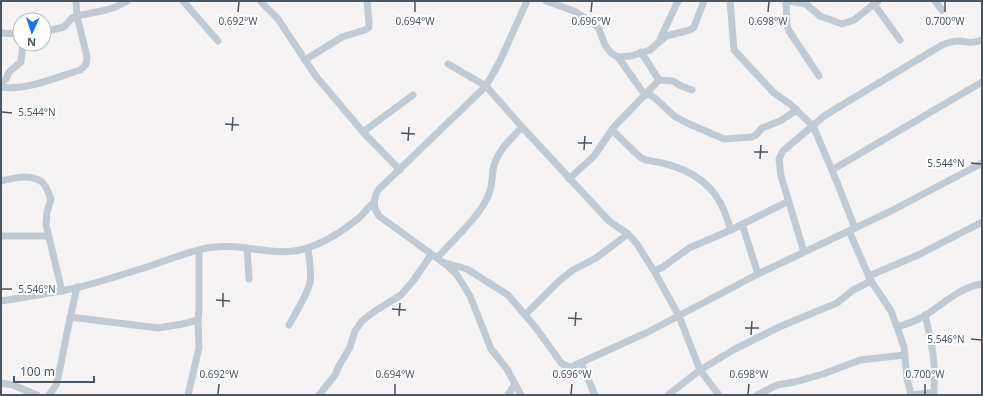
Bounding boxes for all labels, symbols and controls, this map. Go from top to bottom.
north arrow [12,12,52,52]
text: 0.692°W [218,14,258,28]
text: 0.694°W [395,14,435,28]
text: 0.696°W [571,14,611,28]
text: 0.698°W [748,14,788,28]
text: 0.700°W [925,14,965,28]
text: N [27,35,36,50]
text: 5.544°N [18,105,56,119]
text: 5.544°N [927,156,965,170]
text: 5.546°N [18,282,56,296]
text: 5.546°N [927,332,965,346]
scale bar [14,358,94,384]
text: 100 m [20,363,55,380]
text: 0.692°W [199,367,239,381]
text: 0.694°W [375,367,415,381]
text: 0.696°W [552,367,592,381]
text: 0.698°W [729,367,769,381]
text: 0.700°W [905,367,945,381]

